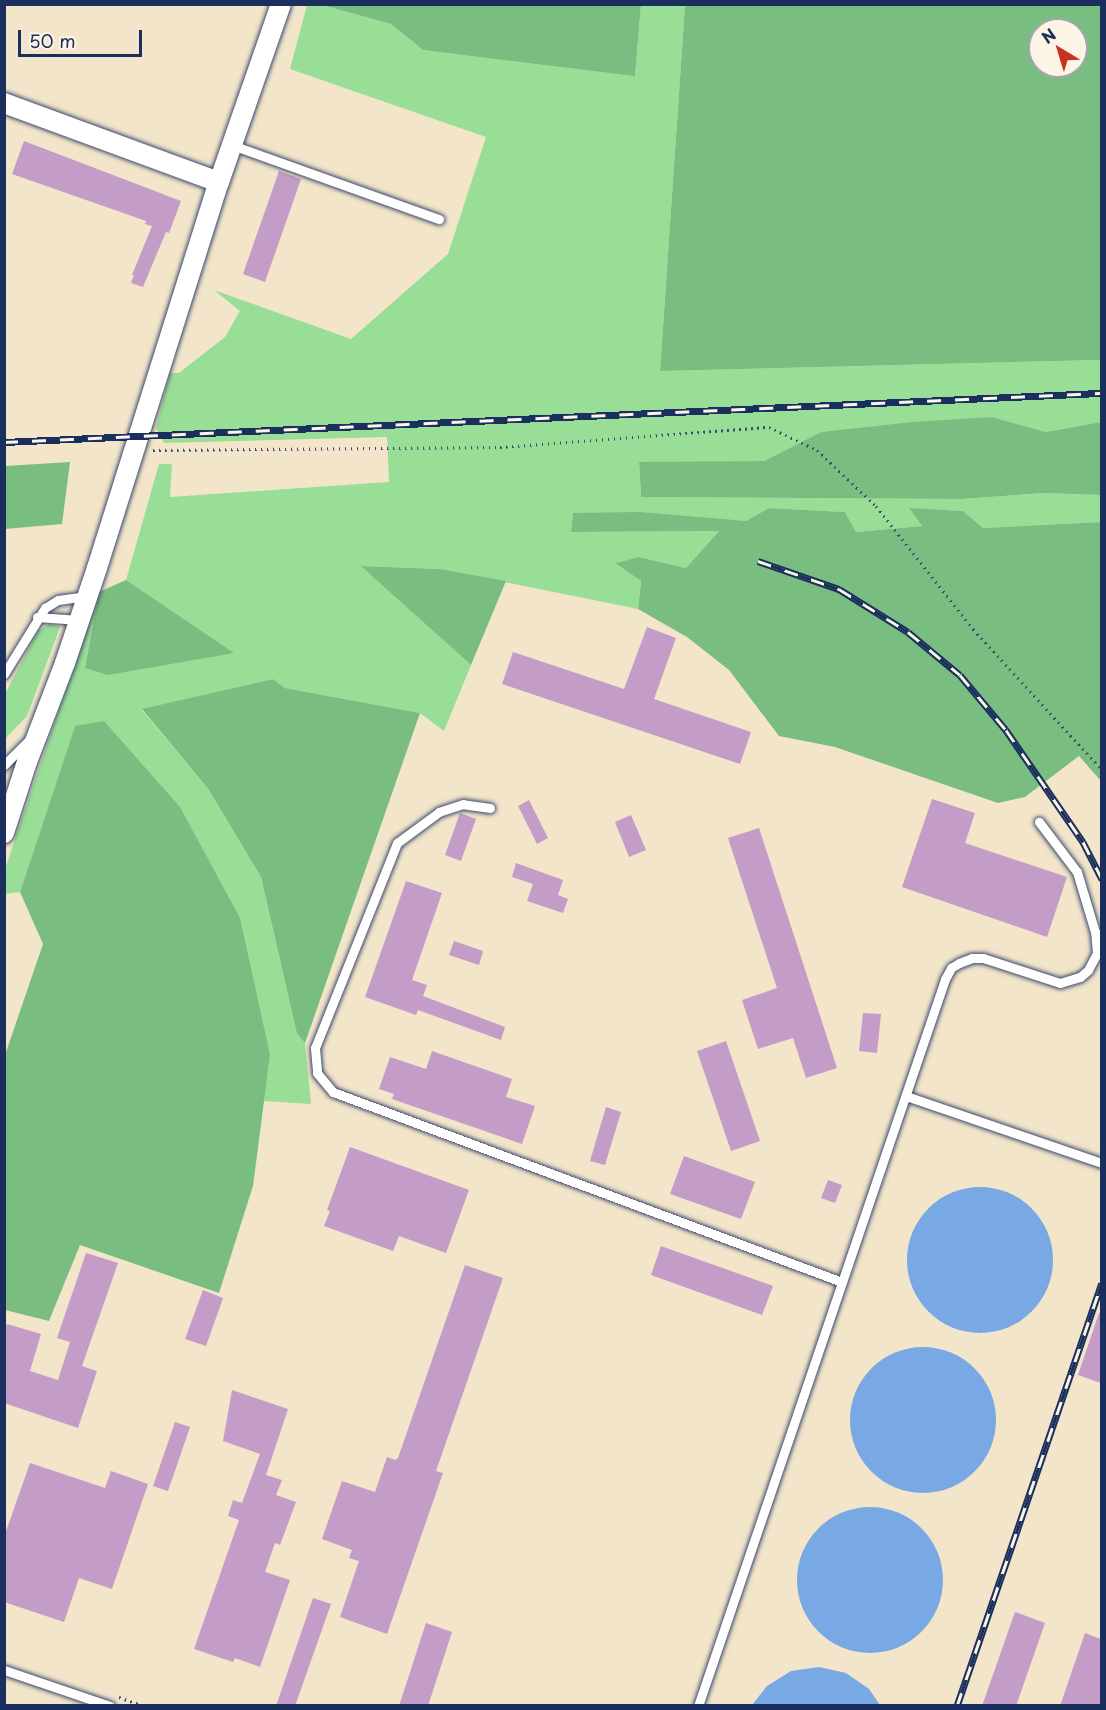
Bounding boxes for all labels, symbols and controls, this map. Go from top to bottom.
scale bar [21,18,146,56]
north arrow [1028,18,1088,78]
text: N [1036,22,1061,49]
text: 50 m [29,27,76,54]

